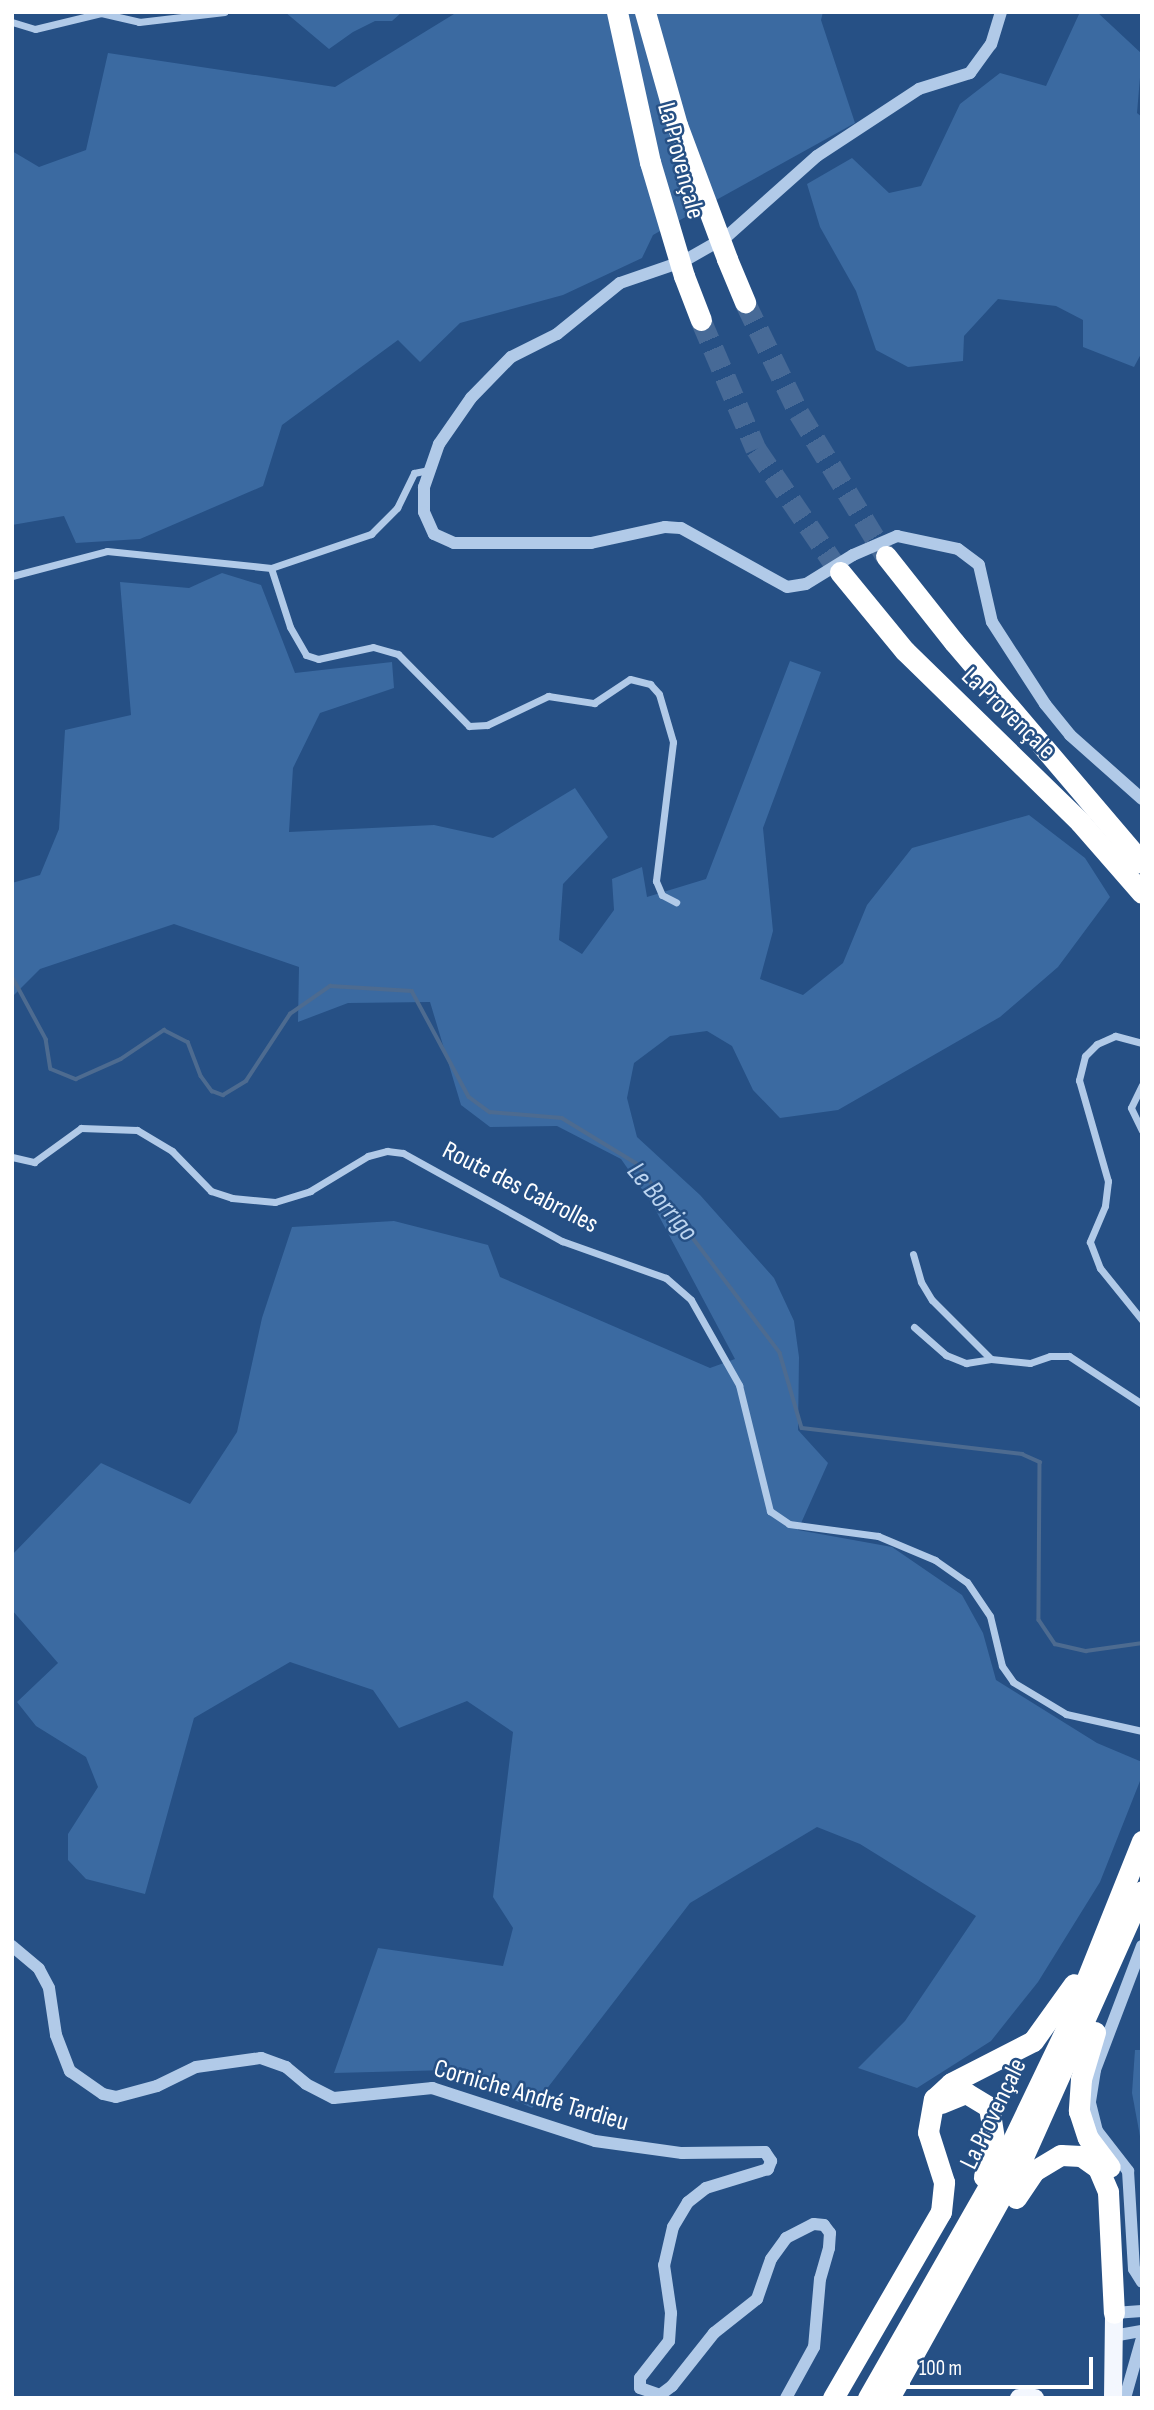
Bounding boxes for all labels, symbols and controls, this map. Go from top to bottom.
street label: La Provençale [650,99,710,223]
street label: La Provençale [954,661,1062,767]
street label: Route des Cabrolles [437,1135,603,1241]
water label: Le Borrigo [619,1156,705,1248]
street label: Corniche André Tardieu [430,2053,632,2139]
street label: La Provençale [954,2054,1034,2174]
scale bar [909,2344,1096,2388]
text: 100 m [919,2356,962,2381]

